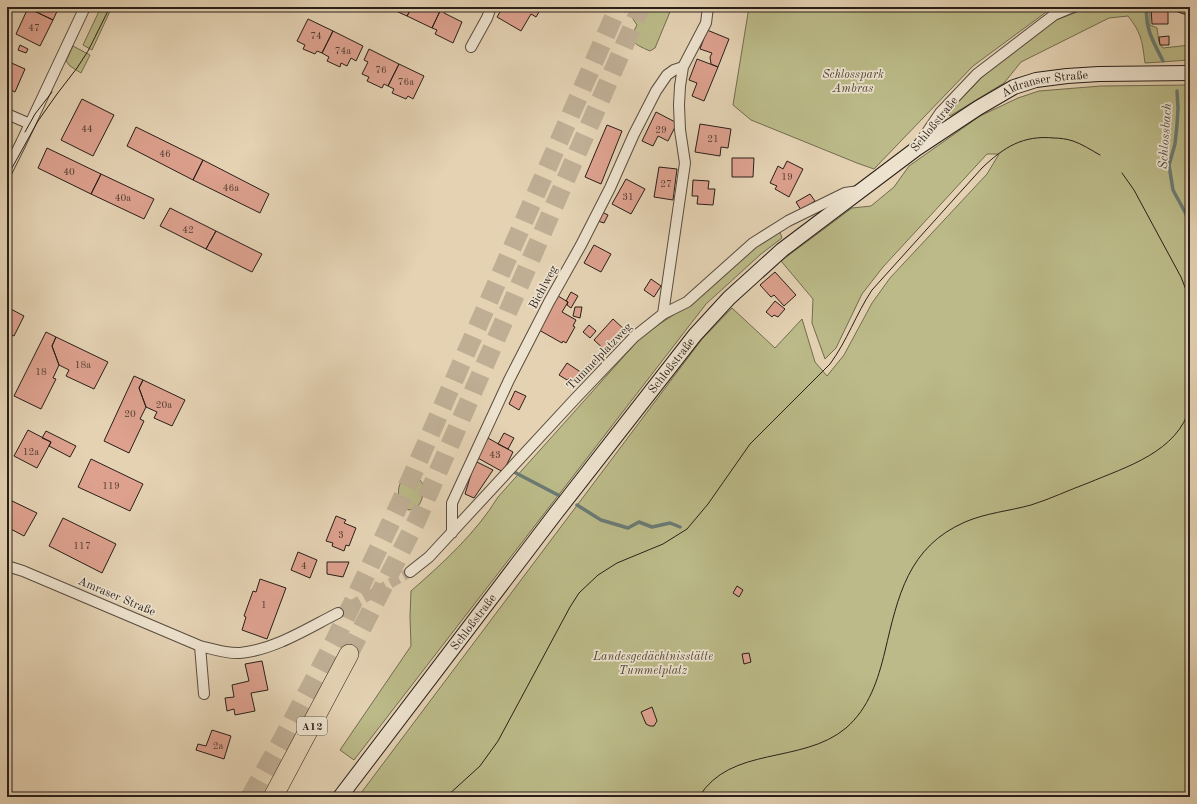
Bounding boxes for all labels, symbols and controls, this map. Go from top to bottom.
house number: 47 [28,23,40,33]
house number: 74 [310,31,322,41]
house number: 74a [335,46,351,56]
house number: 76 [375,65,387,75]
park label: Schlosspark Ambras [822,69,884,95]
street label: Aldranser Straße [999,70,1089,100]
house number: 76a [398,77,414,87]
street label: Schloßstraße [909,95,961,154]
water label: Schlossbach [1157,102,1174,170]
house number: 44 [81,124,93,134]
house number: 29 [655,125,667,135]
house number: 21 [707,134,719,144]
house number: 46 [159,149,171,159]
house number: 40 [63,167,75,177]
house number: 19 [781,172,793,182]
house number: 27 [660,179,672,189]
house number: 46a [223,183,239,193]
house number: 31 [622,192,634,202]
house number: 40a [115,193,131,203]
house number: 42 [182,225,194,235]
street label: Bichlweg [527,263,561,311]
street label: Tummelplatzweg [565,320,635,393]
street label: Schloßstraße [647,336,698,396]
house number: 18a [75,360,91,370]
house number: 18 [35,367,47,377]
house number: 20a [156,400,172,410]
house number: 20 [124,409,136,419]
house number: 12a [23,447,39,457]
house number: 43 [489,450,501,460]
house number: 119 [102,481,120,491]
house number: 3 [338,530,344,540]
house number: 117 [73,541,91,551]
house number: 4 [301,561,307,571]
street label: Amraser Straße [76,575,158,619]
street label: Schloßstraße [449,592,499,653]
house number: 1 [261,600,267,610]
park label: Landesgedächtnisstätte Tummelplatz [592,650,713,677]
road number: A12 [297,717,327,735]
house number: 2a [213,741,223,751]

